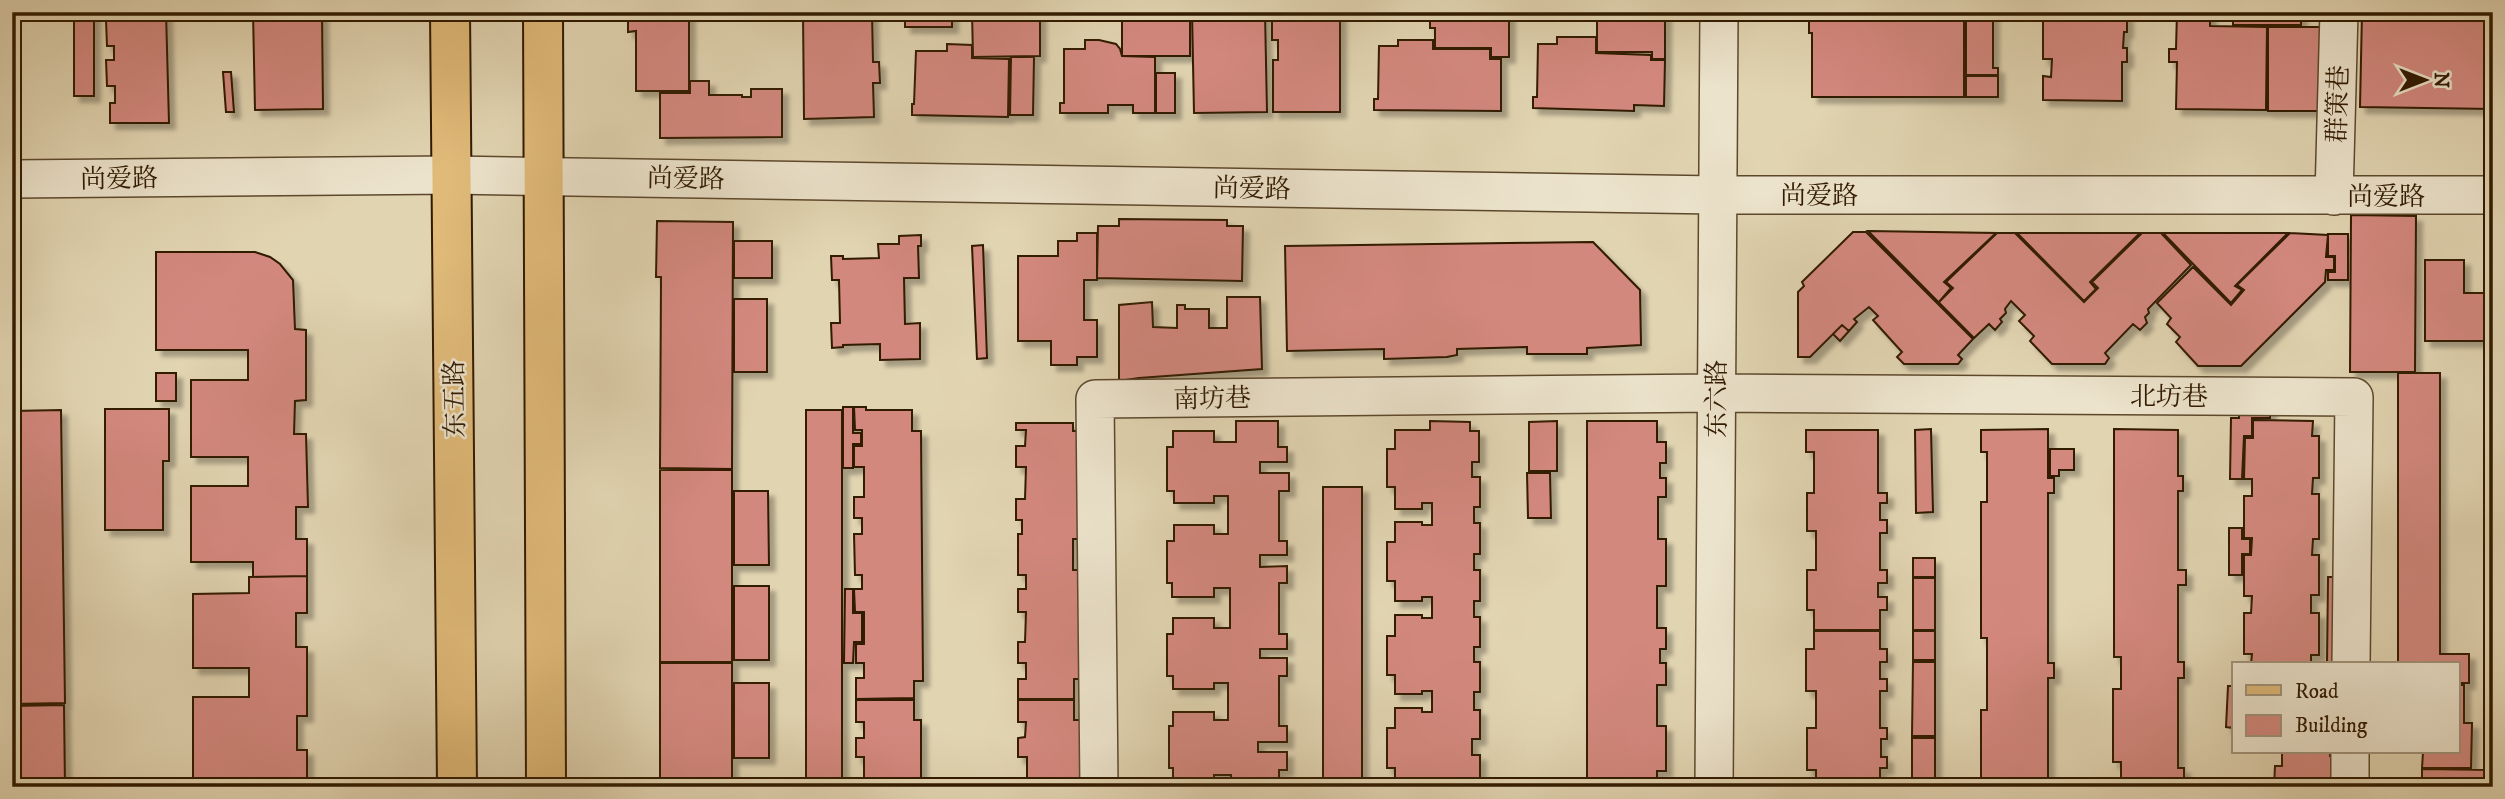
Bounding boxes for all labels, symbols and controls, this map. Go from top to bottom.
north arrow [2390,46,2460,116]
street label: 群策巷 [2321,64,2356,144]
text: N [2429,72,2452,88]
street label: 尚爱路 [80,162,158,197]
street label: 尚爱路 [647,162,725,197]
street label: 尚爱路 [1213,172,1291,207]
street label: 尚爱路 [1780,180,1858,213]
street label: 尚爱路 [2347,181,2425,214]
street label: 东五路 [438,360,473,438]
street label: 东六路 [1701,360,1734,438]
street label: 北坊巷 [2130,381,2208,414]
street label: 南坊巷 [1173,382,1251,417]
legend [2232,662,2460,754]
text: Road [2295,679,2339,705]
text: Building [2295,713,2368,739]

